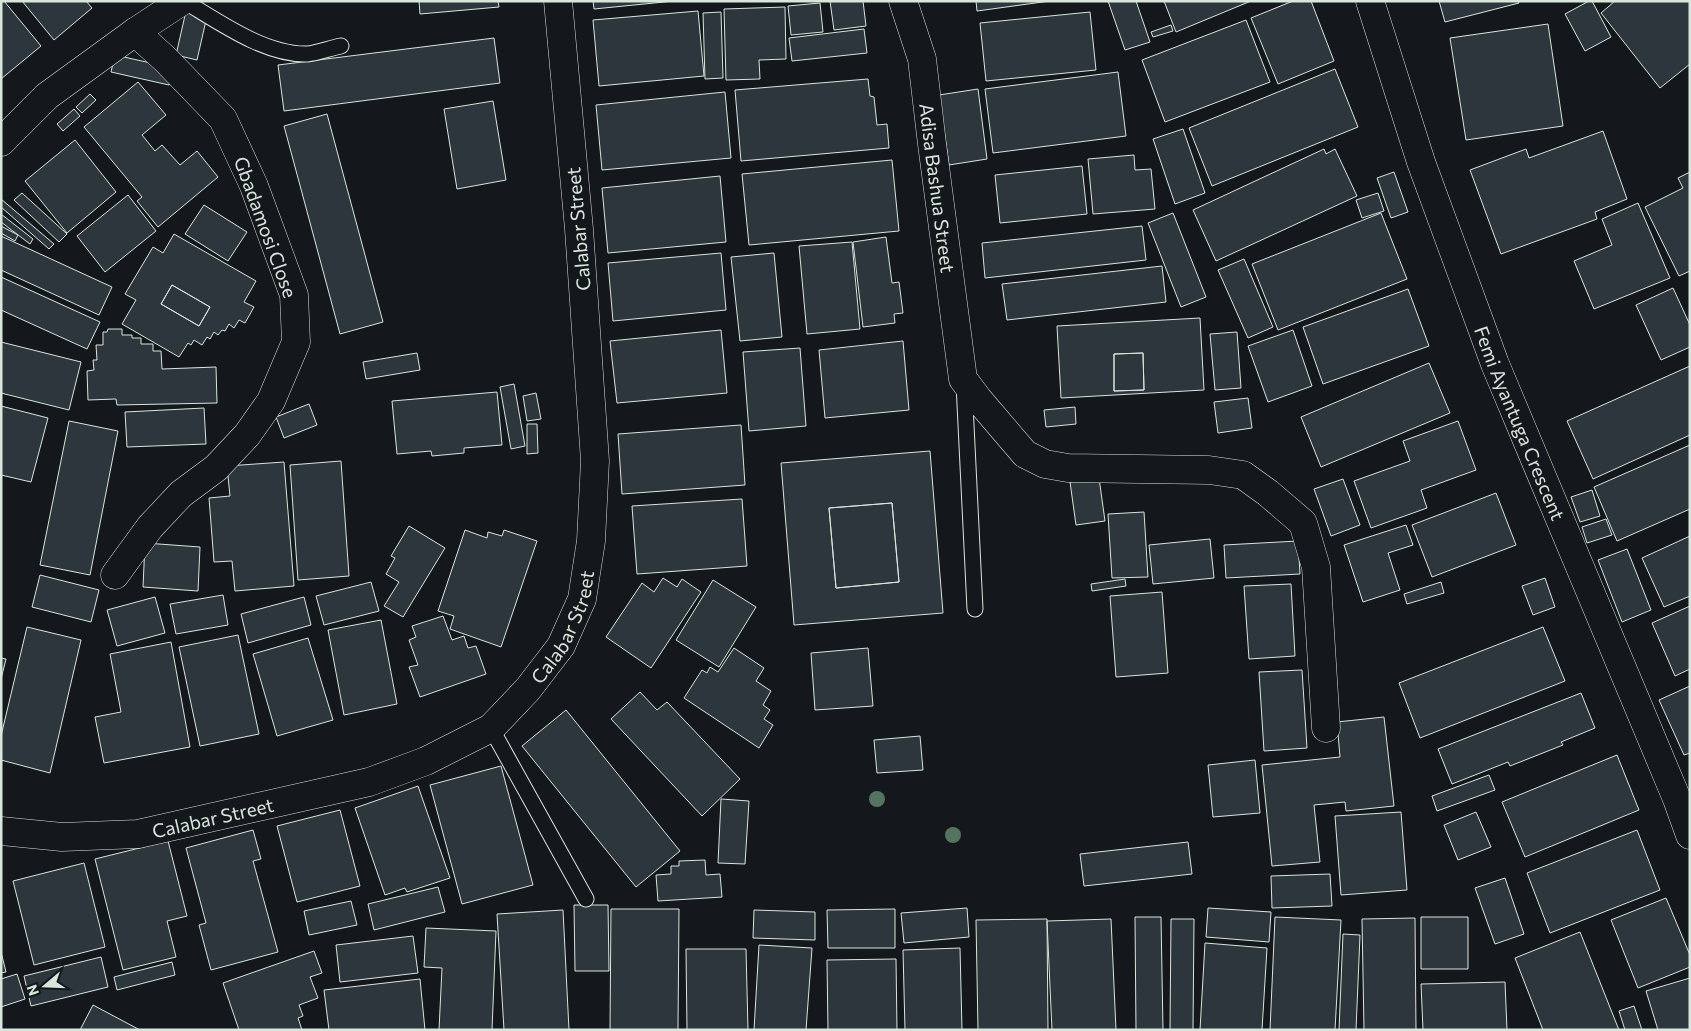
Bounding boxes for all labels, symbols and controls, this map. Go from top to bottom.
street label: Adisa Bashua Street [916,102,960,274]
street label: Gbadamosi Close [230,153,302,301]
street label: Calabar Street [561,166,595,292]
street label: Femi Ayantuga Crescent [1470,323,1570,523]
street label: Calabar Street [525,569,598,688]
street label: Calabar Street [150,792,276,842]
north arrow [20,961,70,1011]
text: N [22,983,42,998]

